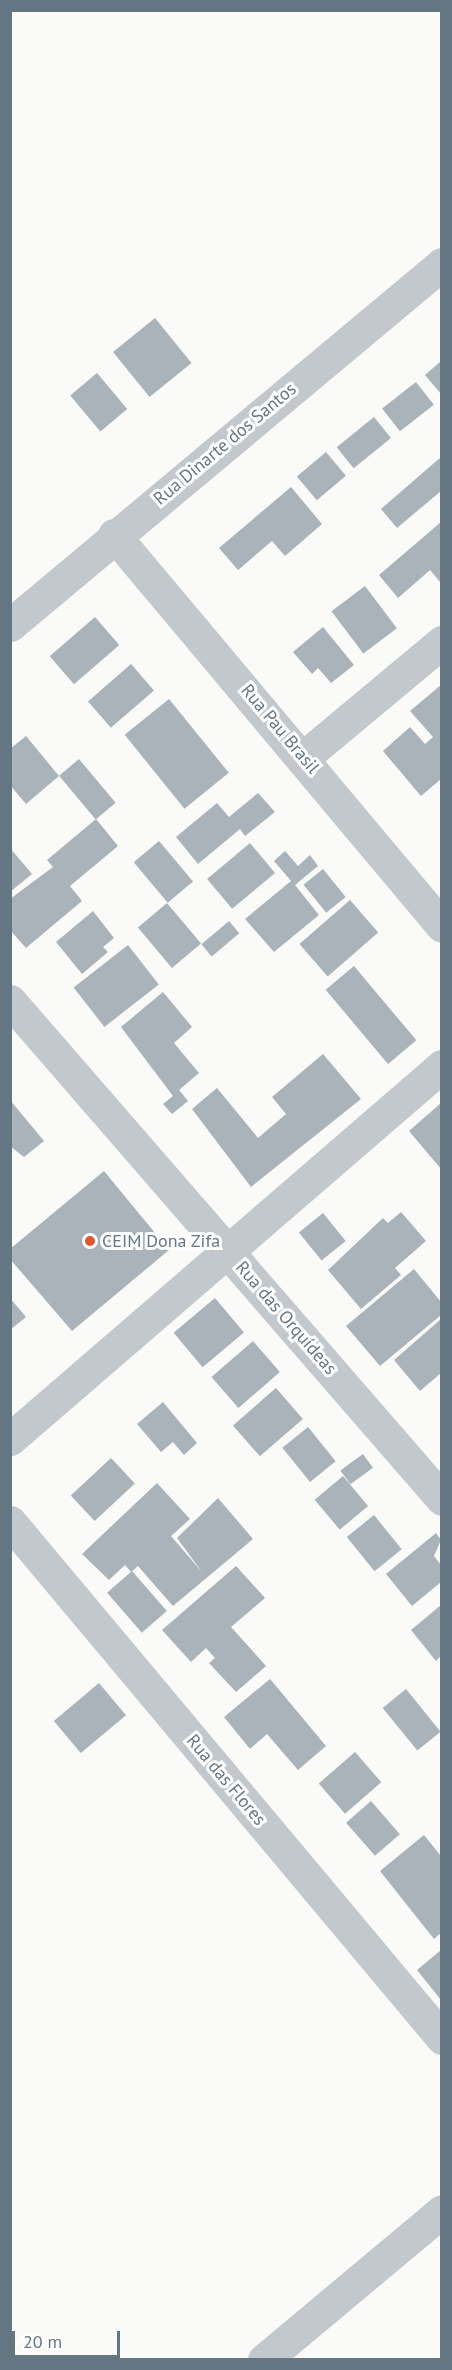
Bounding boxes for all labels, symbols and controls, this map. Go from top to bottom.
street label: Rua Dinarte dos Santos [149,378,301,510]
street label: Rua Pau Brasil [236,680,324,778]
place label: CEIM Dona Zifa [102,1230,221,1252]
marker: CEIM Dona Zifa [83,1234,97,1248]
street label: Rua das Orquídeas [231,1257,341,1379]
street label: Rua das Flores [182,1730,270,1830]
scale bar [15,2319,123,2357]
text: 20 m [23,2330,62,2353]

